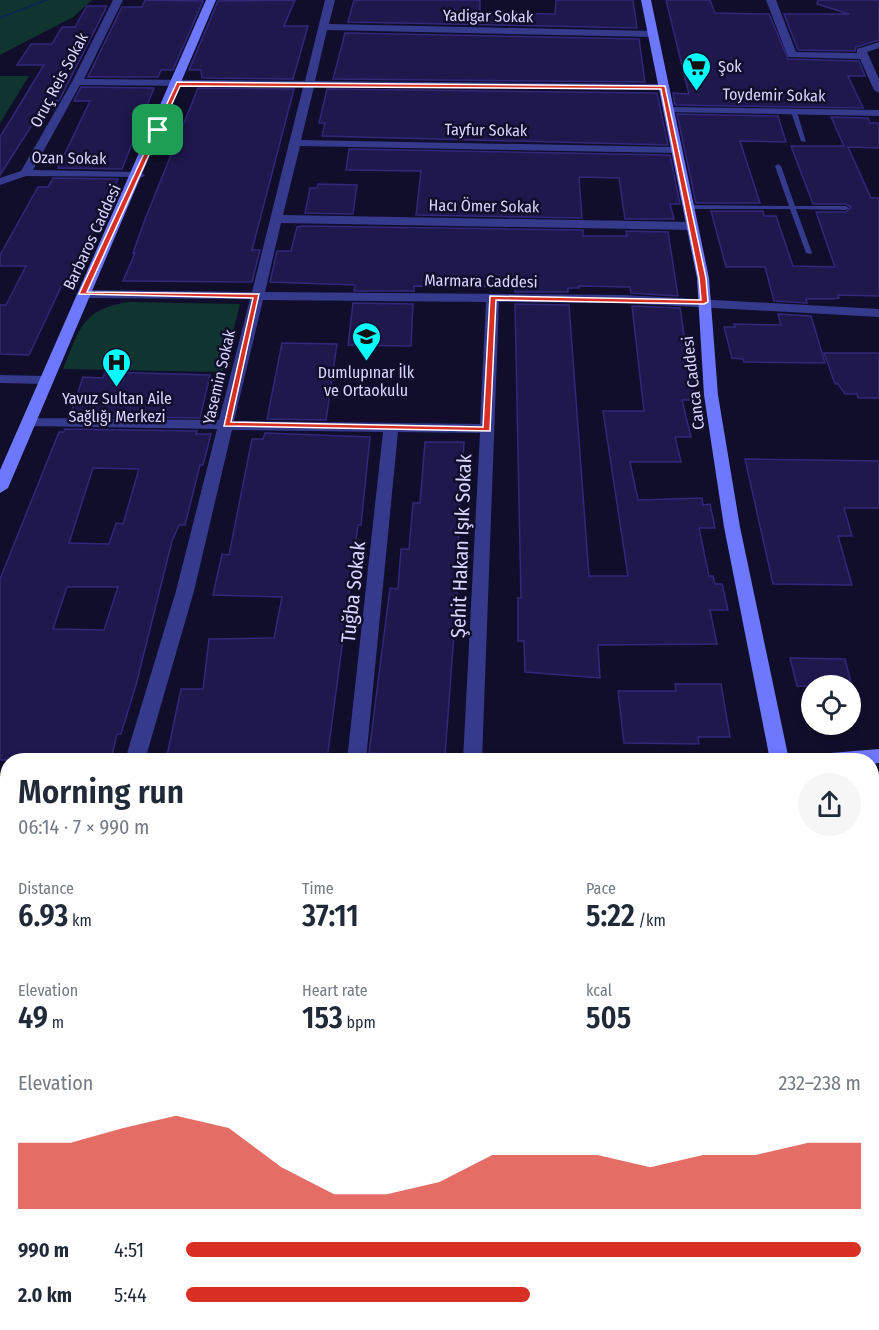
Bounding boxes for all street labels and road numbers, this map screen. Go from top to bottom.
street label: Yadigar Sokak [443,6,534,26]
street label: Oruç Reis Sokak [26,29,92,131]
street label: Toydemir Sokak [722,85,826,105]
street label: Tayfur Sokak [444,120,528,140]
street label: Ozan Sokak [31,148,107,168]
street label: Barbaros Caddesi [59,181,125,293]
street label: Hacı Ömer Sokak [429,196,540,216]
street label: Marmara Caddesi [424,271,538,291]
street label: Yasemin Sokak [199,327,239,426]
street label: Canca Caddesi [678,335,708,431]
street label: Şehit Hakan Işık Sokak [446,453,477,638]
street label: Tuğba Sokak [336,539,370,644]

